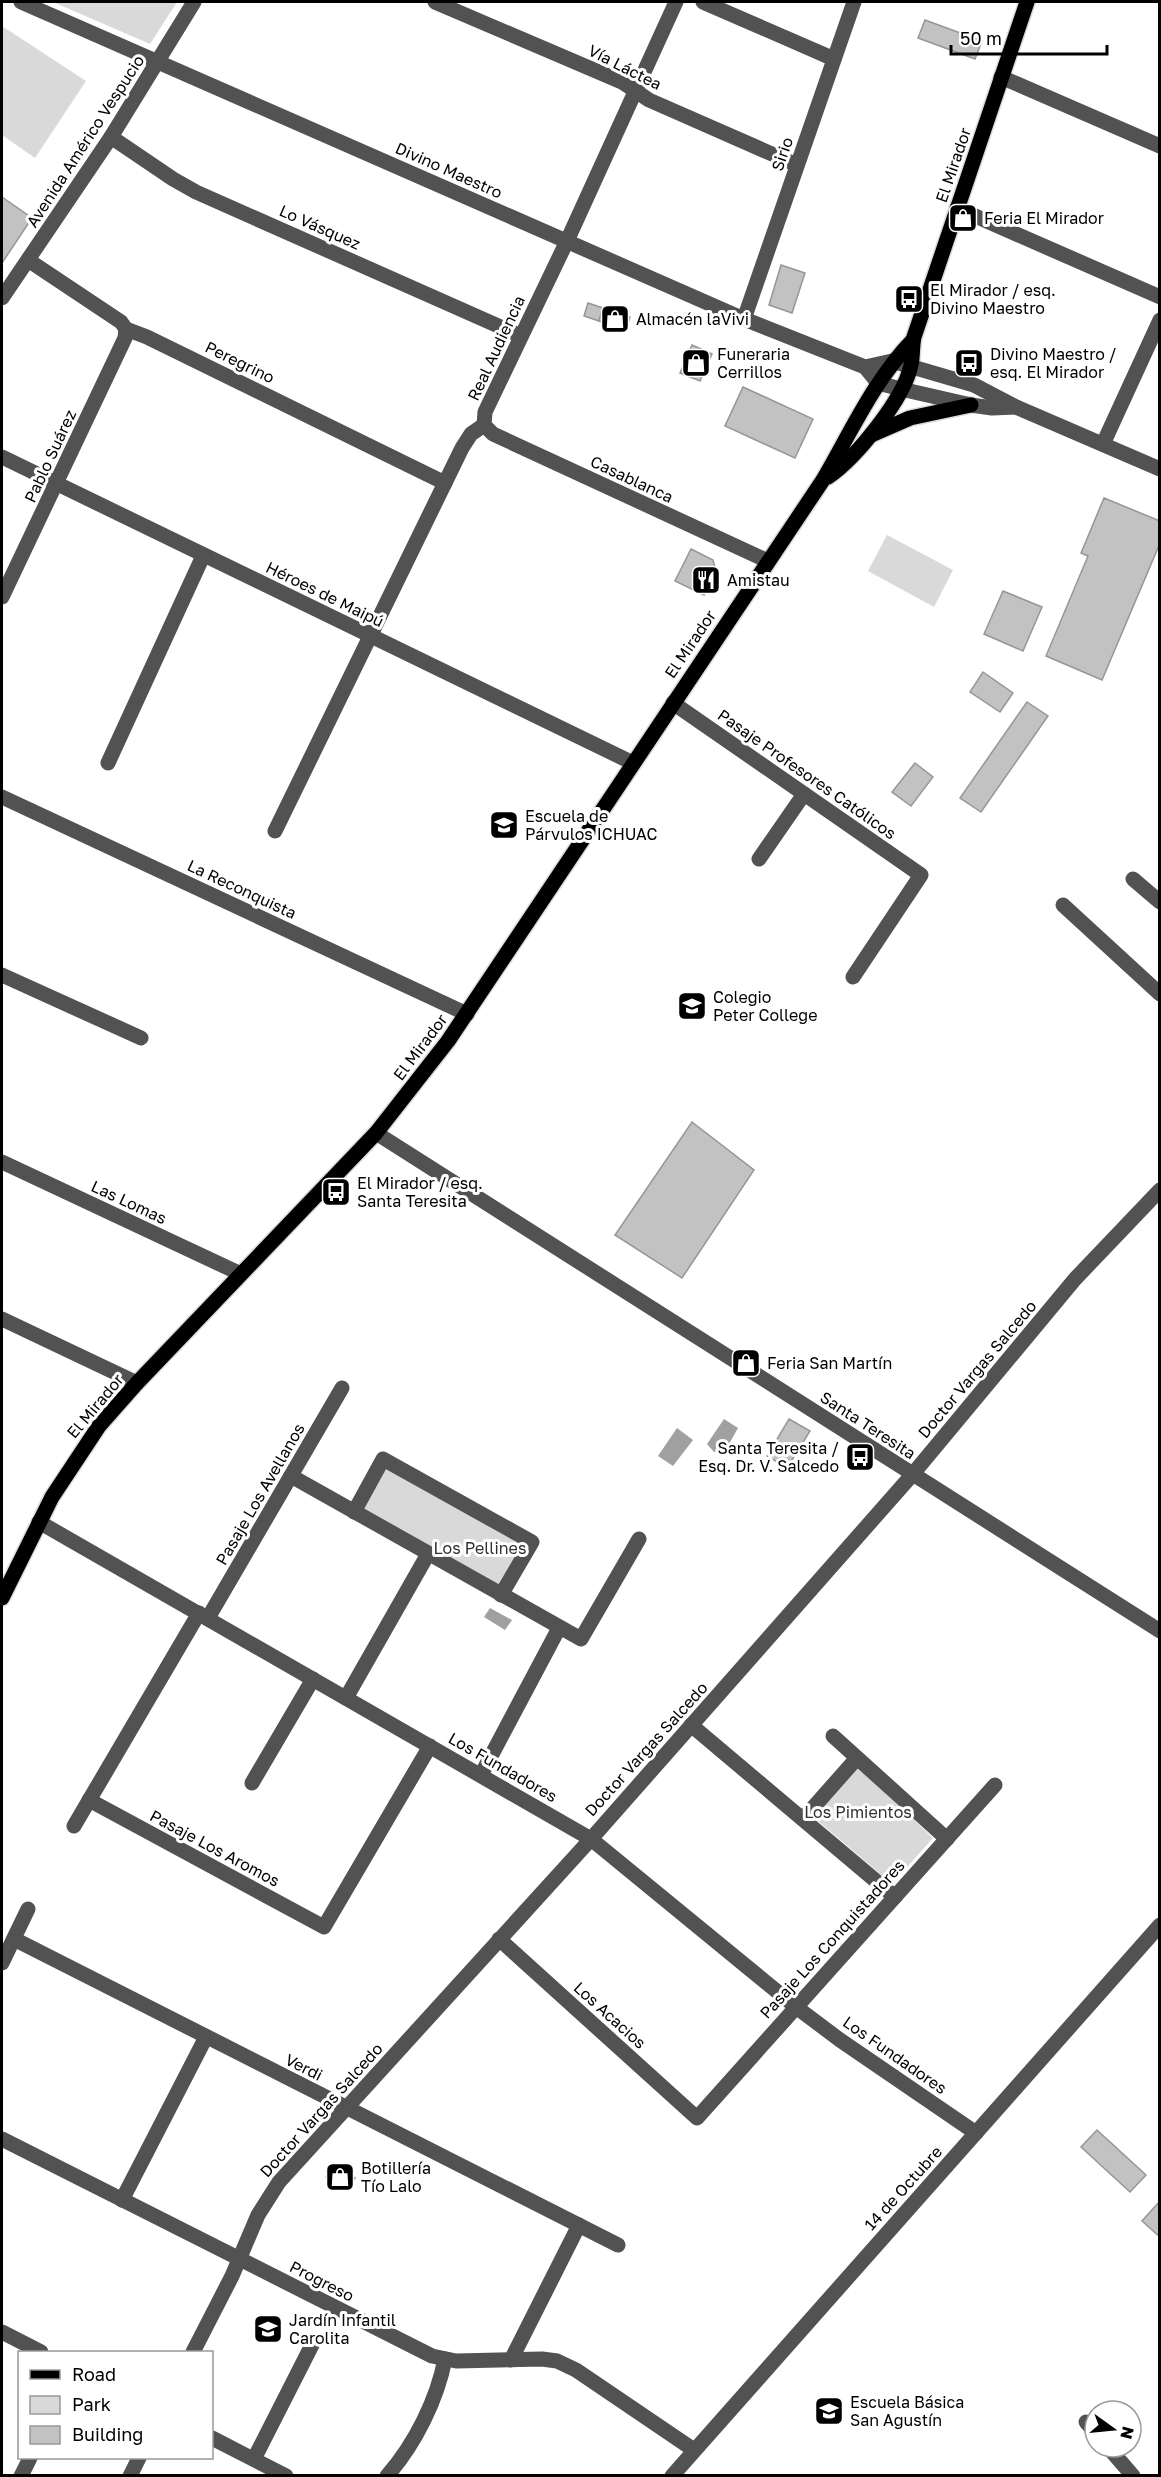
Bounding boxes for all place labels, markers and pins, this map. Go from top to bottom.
shop icon: Feria El Mirador [947,202,979,234]
place label: Feria El Mirador [984,208,1104,228]
place label: El Mirador / esq. Divino Maestro [930,280,1056,318]
bus stop icon: El Mirador / esq. Divino Maestro [893,283,925,315]
shop icon: Almacén laVivi [599,303,631,335]
place label: Almacén laVivi [636,309,749,329]
place label: Funeraria Cerrillos [717,344,790,382]
place label: Divino Maestro / esq. El Mirador [990,344,1117,382]
shop icon: Funeraria Cerrillos [680,347,712,379]
bus stop icon: Divino Maestro / esq. El Mirador [953,347,985,379]
restaurant icon: Amistau [690,564,722,596]
place label: Amistau [727,570,790,590]
place label: Escuela de Párvulos ICHUAC [525,806,657,844]
school or university icon: Escuela de Párvulos ICHUAC [488,809,520,841]
place label: Colegio Peter College [713,987,817,1025]
school or university icon: Colegio Peter College [676,990,708,1022]
place label: El Mirador / esq. Santa Teresita [357,1173,483,1211]
bus stop icon: El Mirador / esq. Santa Teresita [320,1176,352,1208]
shop icon: Feria San Martín [730,1347,762,1379]
place label: Feria San Martín [767,1353,892,1373]
place label: Santa Teresita / Esq. Dr. V. Salcedo [698,1438,839,1476]
bus stop icon: Santa Teresita / Esq. Dr. V. Salcedo [844,1441,876,1473]
place label: Botillería Tío Lalo [361,2158,431,2196]
shop icon: Botillería Tío Lalo [324,2161,356,2193]
place label: Jardín Infantil Carolita [289,2310,396,2348]
school or university icon: Jardín Infantil Carolita [252,2313,284,2345]
place label: Escuela Básica San Agustín [850,2392,964,2430]
school or university icon: Escuela Básica San Agustín [813,2395,845,2427]

